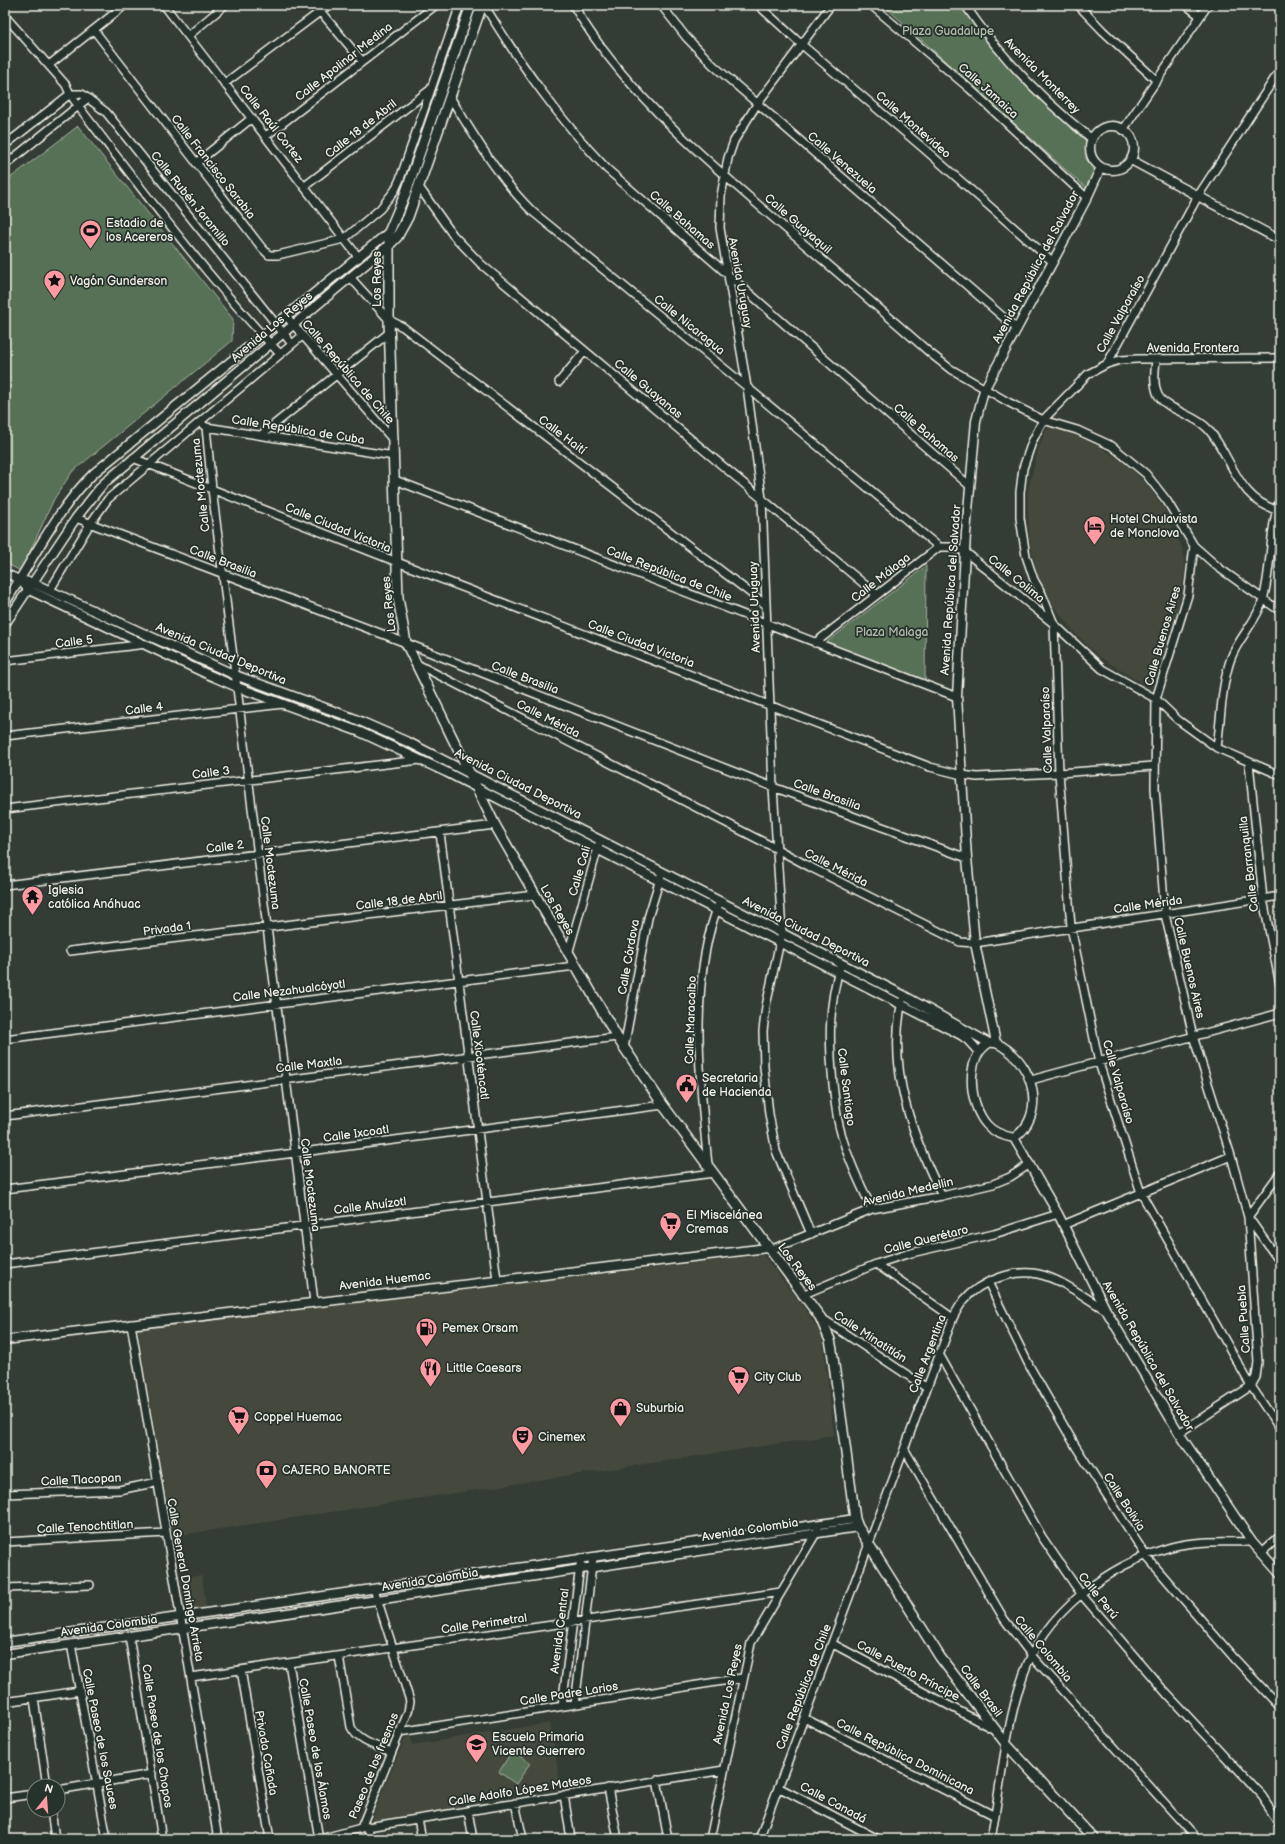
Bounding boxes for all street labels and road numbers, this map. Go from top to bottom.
street label: Calle Apolinar Medina [292,19,396,105]
street label: Avenida Monterrey [1001,35,1084,118]
street label: Calle Jamaica [955,60,1021,122]
street label: Calle Raúl Cortez [236,82,306,166]
street label: Calle Montevideo [872,88,954,162]
street label: Calle 18 de Abril [322,96,400,162]
street label: Calle Francisco Sarabia [168,112,259,222]
street label: Calle Venezuela [804,129,880,197]
street label: Calle Rubén Jaramillo [147,148,233,250]
street label: Calle Bahamas [646,187,718,253]
street label: Avenida República del Salvador [989,187,1083,346]
street label: Calle Guayaquil [761,191,835,257]
street label: Avenida Uruguay [725,236,755,330]
street label: Los Reyes [370,251,385,307]
street label: Calle Valparaíso [1093,272,1149,356]
street label: Avenida Los Reyes [228,288,316,366]
street label: Calle Nicaragua [650,292,728,358]
street label: Calle República de Chile [299,317,397,427]
street label: Avenida Frontera [1147,341,1239,356]
street label: Calle Guayanas [611,356,685,422]
street label: Calle Bahamas [890,400,962,466]
street label: Calle República de Cuba [230,412,366,448]
street label: Calle Haití [535,412,589,458]
street label: Calle Moctezuma [189,437,213,533]
street label: Calle Ciudad Victoria [283,500,393,556]
street label: Avenida República del Salvador [938,504,964,676]
street label: Calle Brasilia [187,542,259,582]
street label: Calle República de Chile [604,543,734,605]
street label: Calle Málaga [848,550,914,606]
street label: Calle Colima [985,552,1047,607]
street label: Avenida Uruguay [746,560,764,653]
street label: Los Reyes [379,575,399,633]
street label: Calle Buenos Aires [1142,584,1184,688]
street label: Calle Ciudad Victoria [586,617,697,671]
street label: Avenida Ciudad Deportiva [153,620,289,688]
street label: Calle 5 [54,632,94,652]
street label: Calle Brasilia [489,658,561,698]
street label: Calle Valparaíso [1038,686,1056,774]
street label: Calle Mérida [514,697,582,742]
street label: Calle 4 [124,699,165,719]
street label: Avenida Ciudad Deportiva [452,745,584,823]
street label: Calle 3 [191,763,231,783]
street label: Calle Brasilia [791,776,863,814]
street label: Calle Moctezuma [257,815,283,911]
street label: Calle Barranquilla [1236,815,1262,913]
street label: Calle 2 [205,837,245,857]
street label: Calle Cali [566,844,594,898]
street label: Calle Mérida [802,846,870,891]
street label: Los Reyes [537,882,577,938]
street label: Calle 18 de Abril [355,888,443,914]
street label: Avenida Ciudad Deportiva [740,893,872,971]
street label: Calle Mérida [1113,893,1184,917]
street label: Calle Buenos Aires [1170,916,1208,1020]
street label: Calle Córdova [615,918,643,996]
street label: Privada 1 [142,919,192,939]
street label: Calle Maracaibo [682,975,700,1065]
street label: Calle Nezahualcóyotl [232,977,346,1005]
street label: Calle Xicoténcatl [466,1010,492,1100]
street label: Calle Valparaíso [1099,1038,1137,1126]
street label: Calle Santiago [834,1047,858,1127]
street label: Calle Maxtla [275,1053,343,1077]
street label: Calle Ixcoatl [322,1122,390,1146]
street label: Calle Moctezuma [297,1137,323,1233]
street label: Avenida Medellin [861,1174,955,1210]
street label: Calle Ahuízotl [333,1194,407,1218]
street label: Calle Querétaro [882,1222,970,1258]
street label: Los Reyes [774,1240,820,1294]
street label: Avenida Huemac [338,1268,432,1294]
street label: Avenida República del Salvador [1099,1278,1198,1434]
street label: Calle Puebla [1234,1284,1254,1354]
street label: Calle Minatitlán [831,1308,909,1366]
street label: Calle Argentina [906,1312,950,1396]
street label: Calle Tlacopan [40,1470,122,1490]
street label: Calle Bolivia [1100,1470,1148,1534]
street label: Calle General Domingo Arrieta [163,1497,207,1663]
street label: Avenida Colombia [701,1515,799,1545]
street label: Calle Tenochtitlan [36,1517,134,1537]
street label: Avenida Colombia [381,1565,479,1595]
street label: Calle Perú [1075,1569,1121,1623]
street label: Avenida Central [547,1587,573,1675]
street label: Calle Perimetral [440,1611,528,1637]
street label: Avenida Colombia [60,1612,158,1640]
street label: Calle Colombia [1011,1613,1075,1685]
street label: Calle República de Chile [773,1622,835,1752]
street label: Calle Puerto Príncipe [854,1637,962,1705]
street label: Avenida Los Reyes [710,1642,746,1745]
street label: Calle Brasil [957,1662,1005,1720]
street label: Calle Paseo de los Chopos [138,1663,176,1809]
street label: Calle Paseo de los Sauces [79,1667,121,1811]
street label: Calle Paseo de los Álamos [295,1677,337,1821]
street label: Calle Padre Larios [519,1679,619,1709]
street label: Privada Cañada [251,1709,281,1797]
street label: Paseo de los fresnos [346,1711,402,1821]
street label: Calle República Dominicana [833,1716,977,1799]
street label: Calle Adolfo López Mateos [447,1772,593,1810]
street label: Calle Canadá [797,1779,869,1827]

